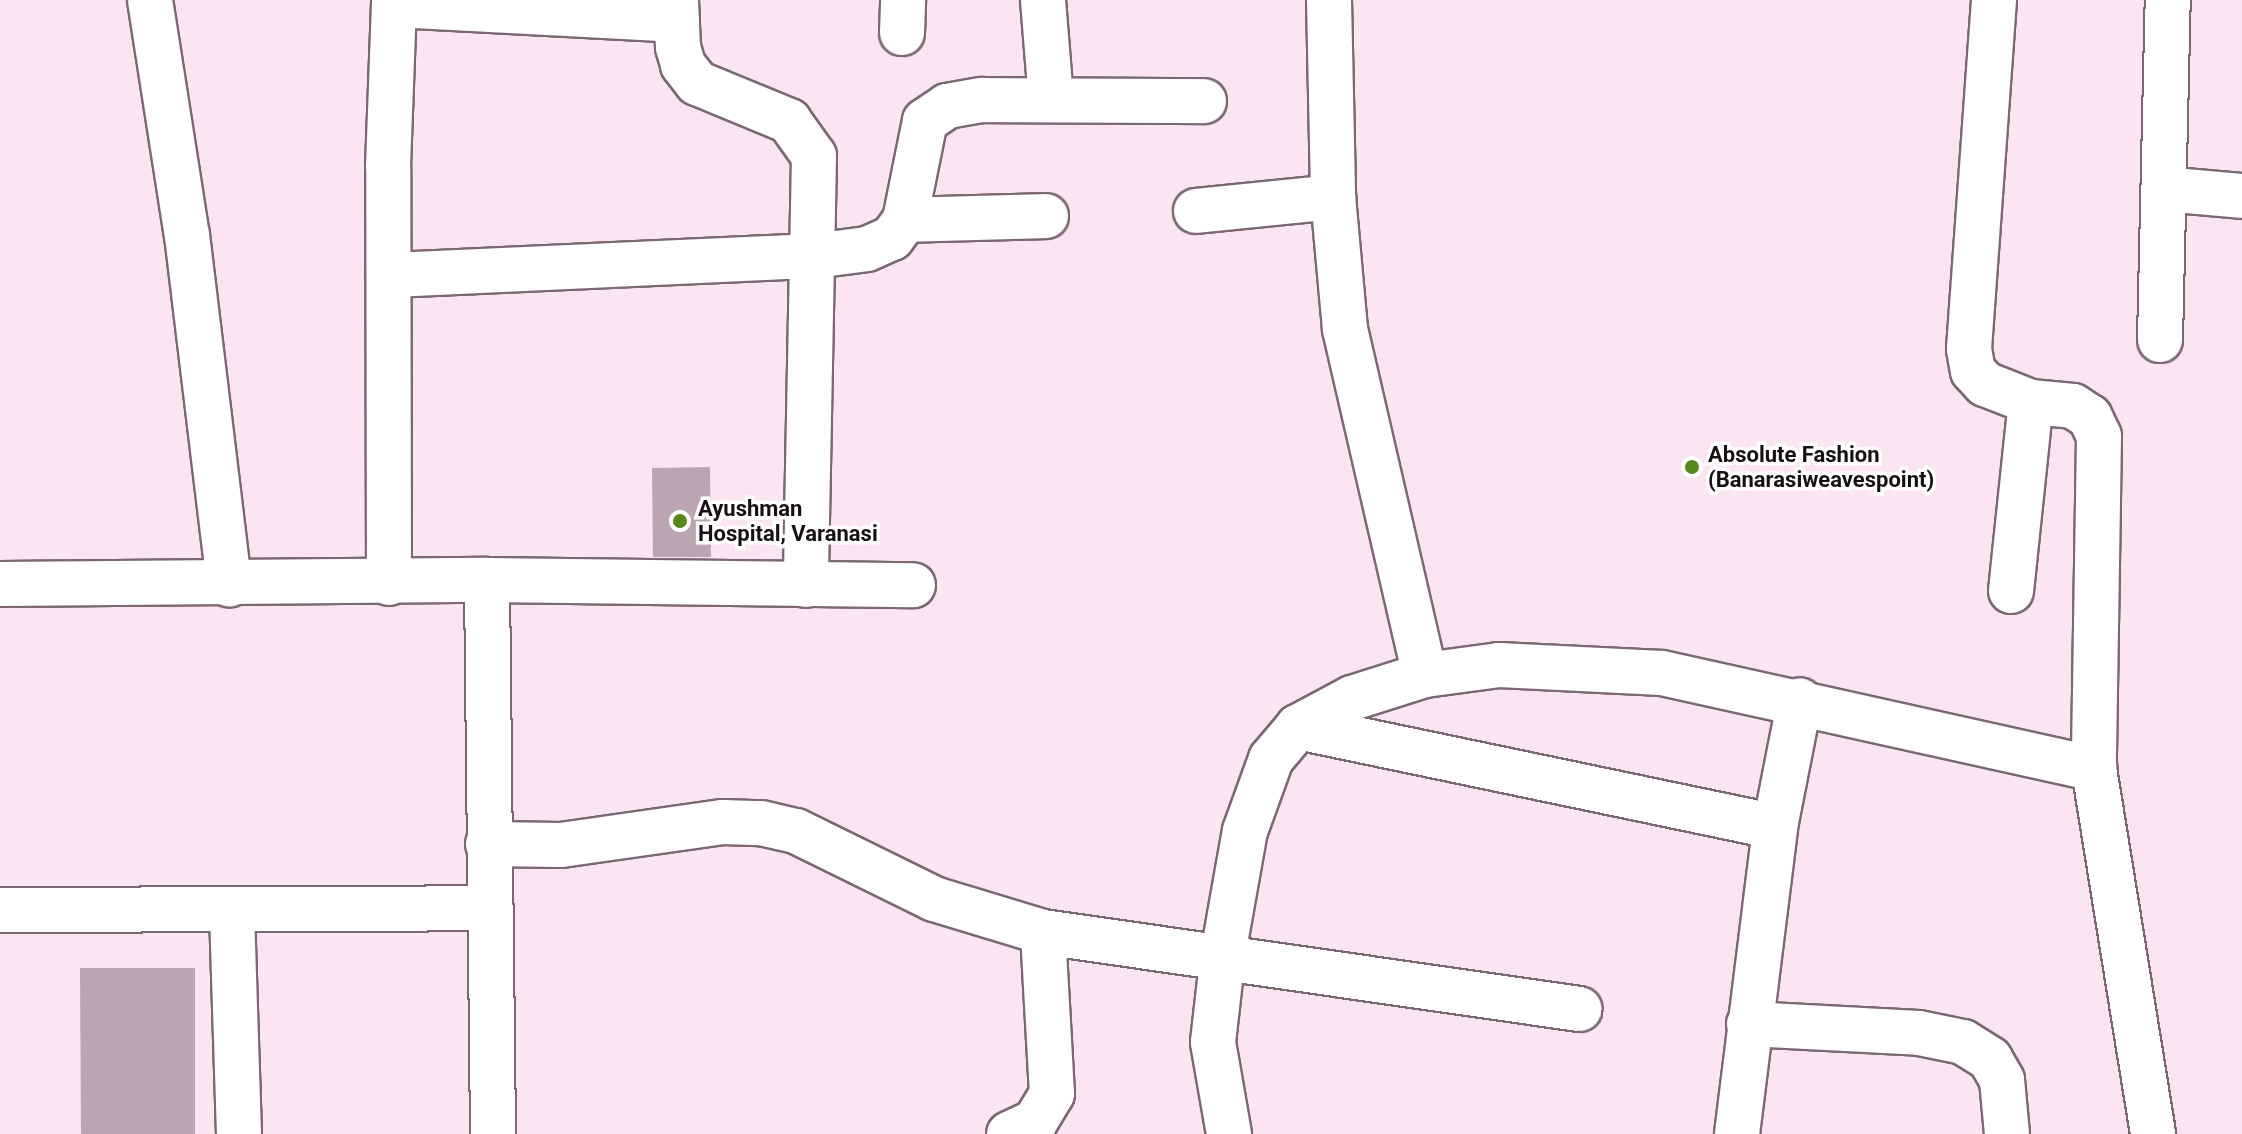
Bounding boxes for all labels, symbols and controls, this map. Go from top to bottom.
place label: Absolute Fashion (Banarasiweavespoint) [1708,441,1934,492]
marker: Absolute Fashion (Banarasiweavespoint) [1683,458,1701,476]
place label: Ayushman Hospital, Varanasi [698,495,878,546]
marker: Ayushman Hospital, Varanasi [669,510,691,532]

